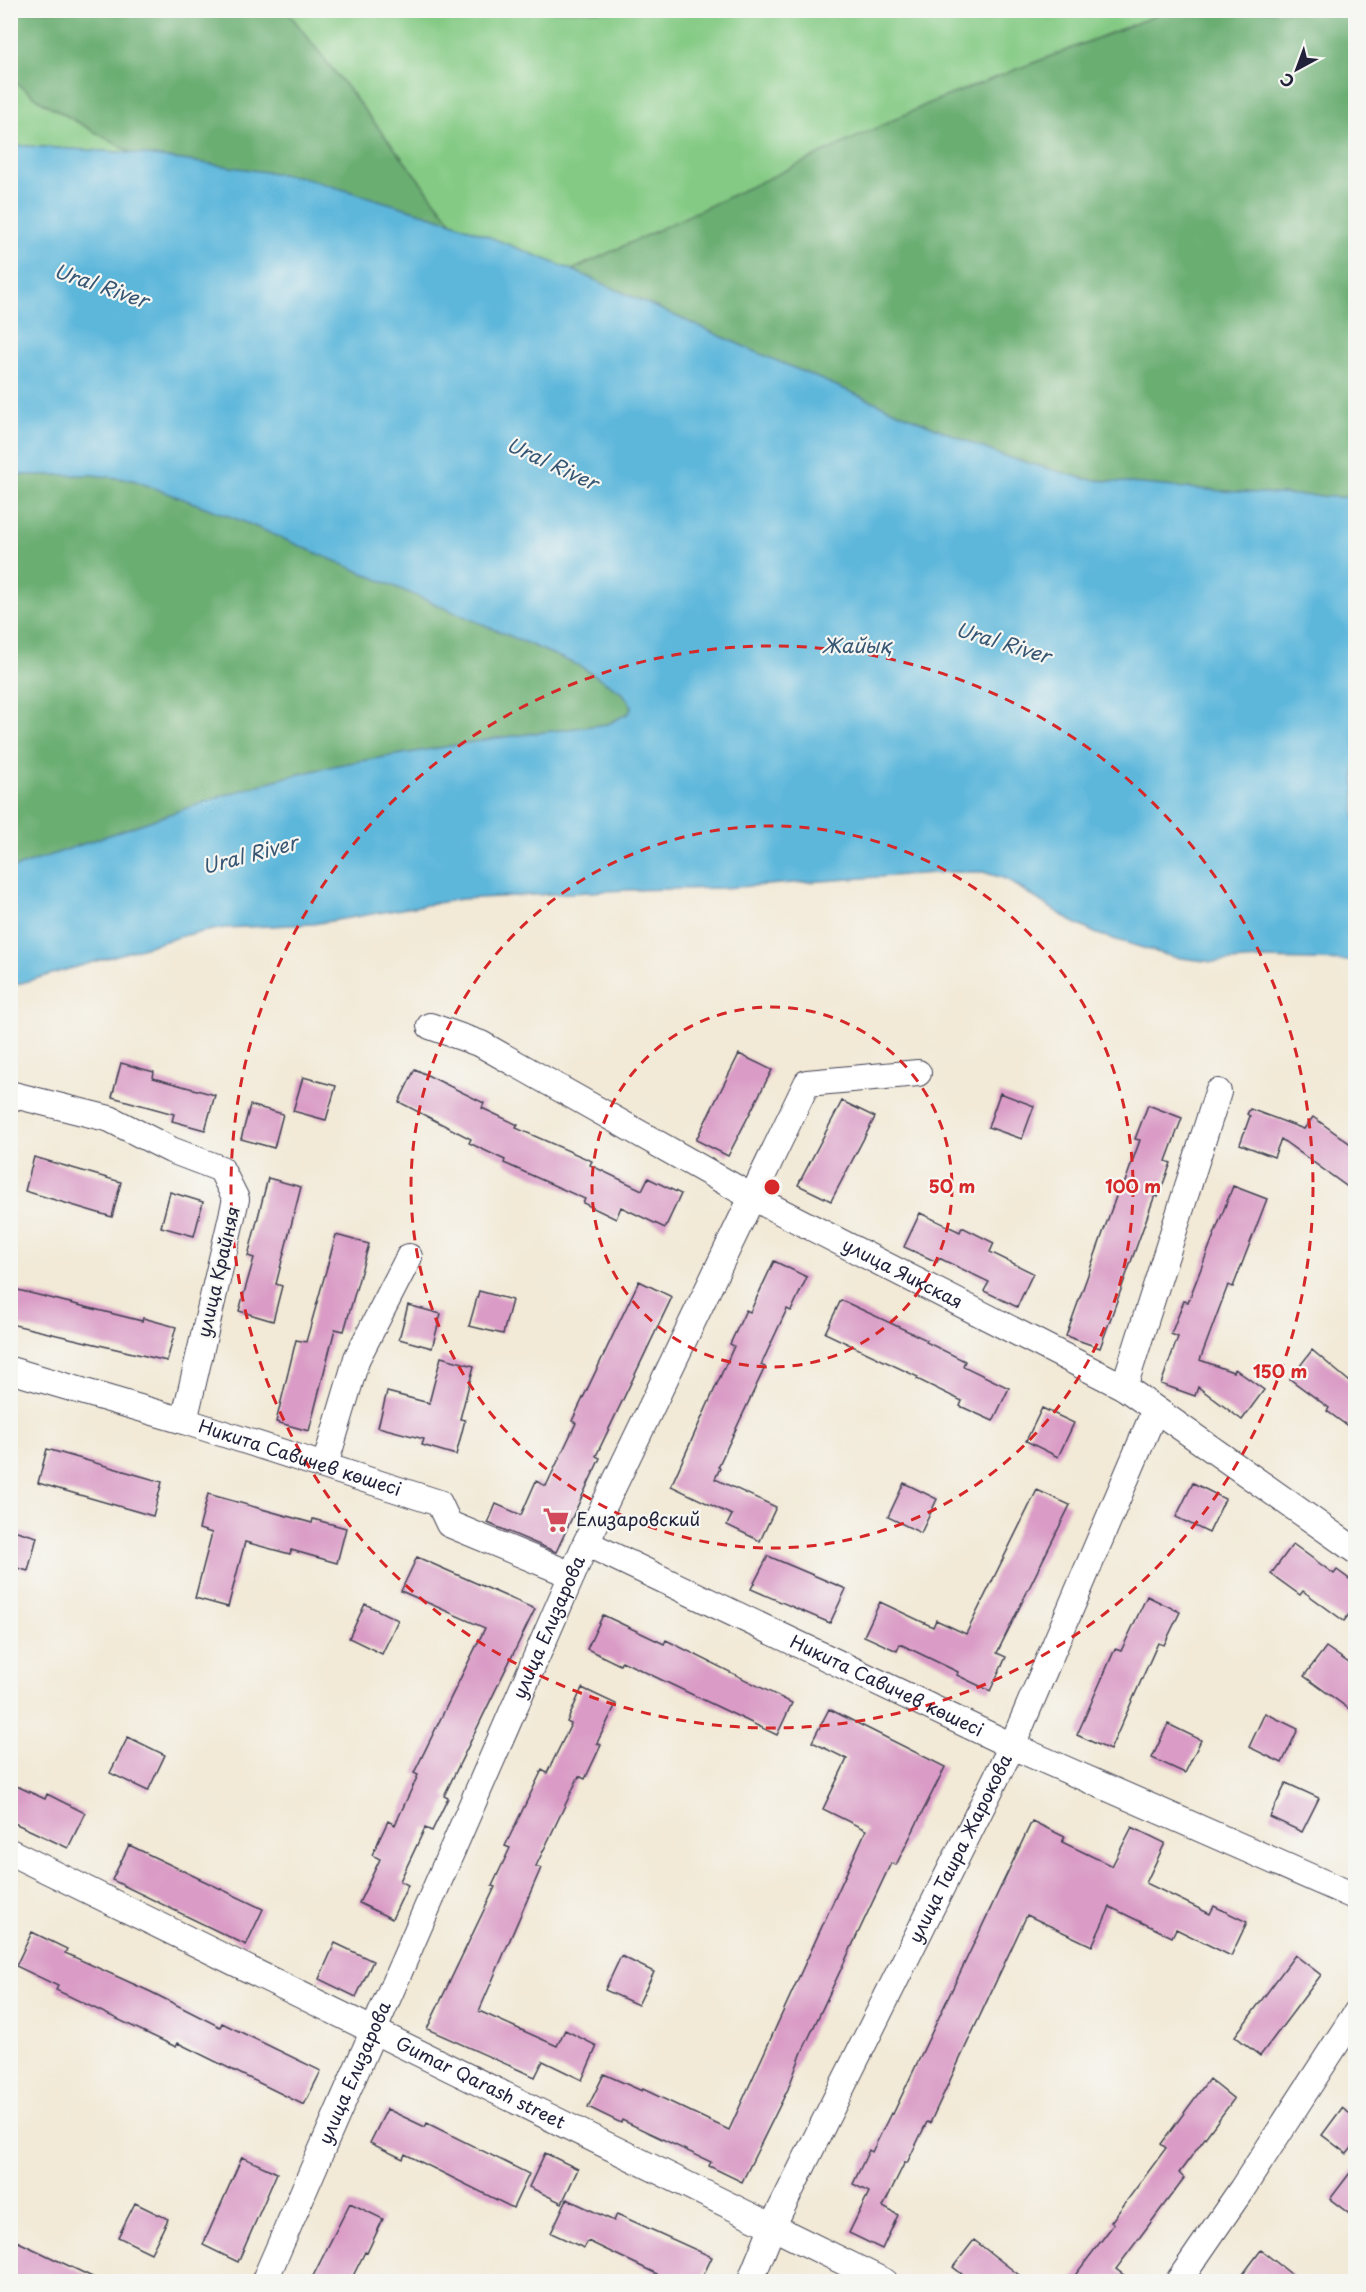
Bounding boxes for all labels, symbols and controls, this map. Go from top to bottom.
north arrow [1267,39,1327,99]
text: С [1274,68,1299,94]
water label: Ural River [50,255,155,316]
water label: Ural River [502,429,606,499]
water label: Ural River [952,613,1057,671]
water label: Жайық [821,630,893,660]
water label: Ural River [199,826,303,881]
text: 50 m [929,1172,975,1199]
text: 100 m [1105,1172,1161,1199]
centre of rings [762,1177,782,1197]
street label: улица Крайняя [189,1203,246,1340]
street label: улица Яикская [838,1230,968,1314]
text: 150 m [1253,1357,1307,1384]
street label: Никита Савичев көшесі [195,1412,405,1502]
supermarket icon: Елизаровский [541,1505,571,1535]
place label: Елизаровский [576,1505,700,1532]
street label: улица Елизарова [505,1550,591,1703]
street label: Никита Савичев көшесі [786,1627,989,1743]
street label: улица Таира Жарокова [901,1748,1018,1947]
street label: улица Елизарова [311,1996,397,2148]
street label: Gumar Qarash street [392,2029,570,2135]

